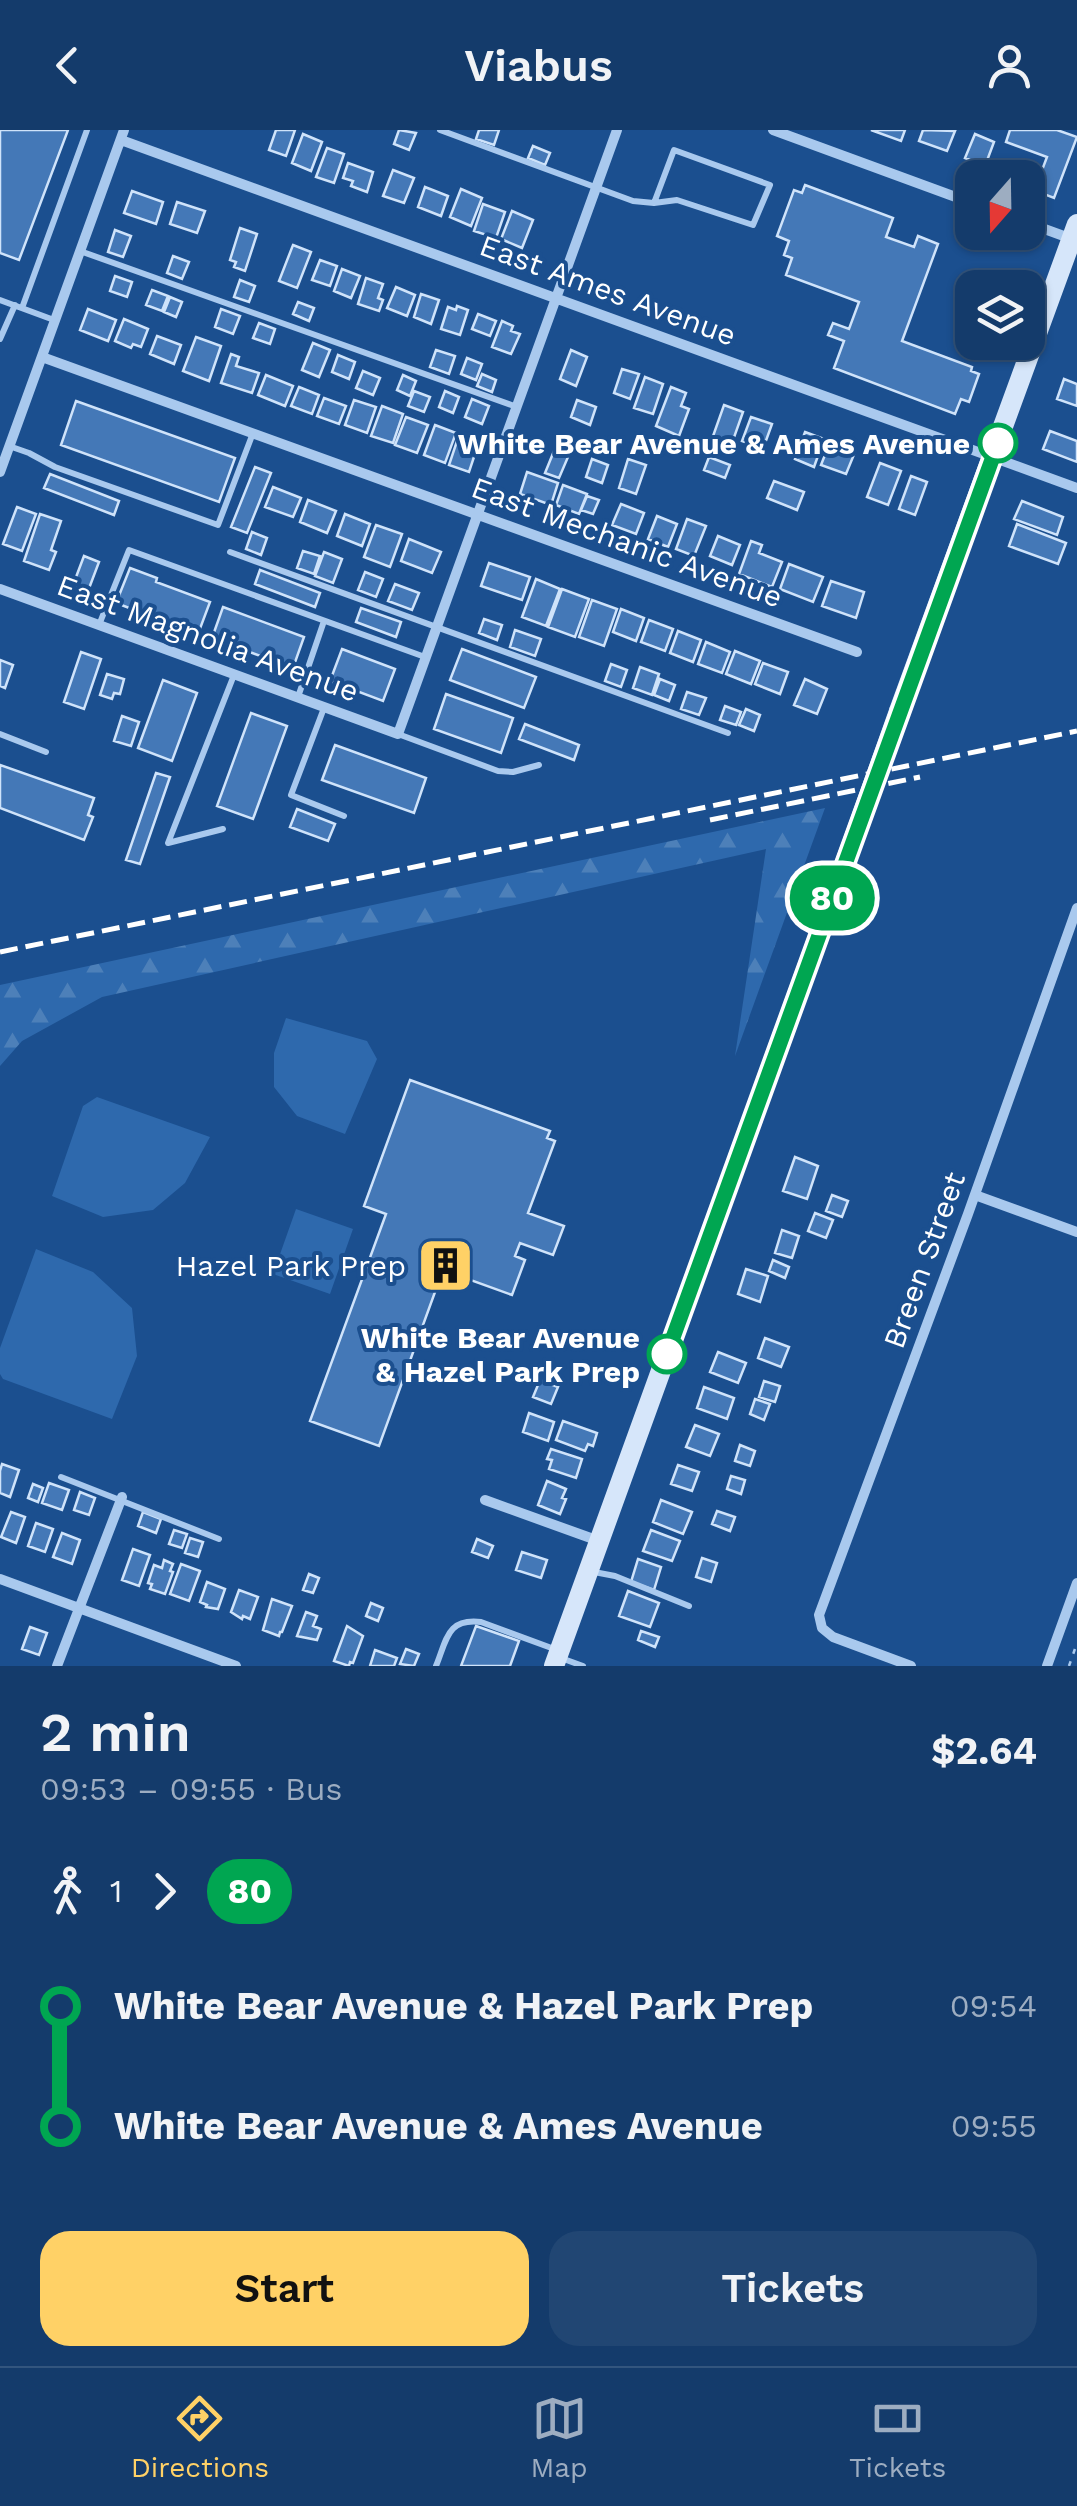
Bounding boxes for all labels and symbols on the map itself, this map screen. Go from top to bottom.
north arrow [955,160,1045,250]
street label: East Ames Avenue [475,227,741,353]
marker: White Bear Avenue & Ames Avenue [979,424,1017,462]
place label: White Bear Avenue & Ames Avenue [458,426,970,461]
street label: East Mechanic Avenue [467,469,787,615]
street label: East Magnolia Avenue [52,567,364,709]
line badge: 80 [787,866,877,930]
street label: Breen Street [876,1167,972,1353]
building icon: Hazel Park Prep [415,1235,475,1295]
place label: Hazel Park Prep [175,1248,406,1283]
place label: White Bear Avenue & Hazel Park Prep [361,1320,640,1389]
marker: White Bear Avenue & Hazel Park Prep [648,1335,686,1373]

